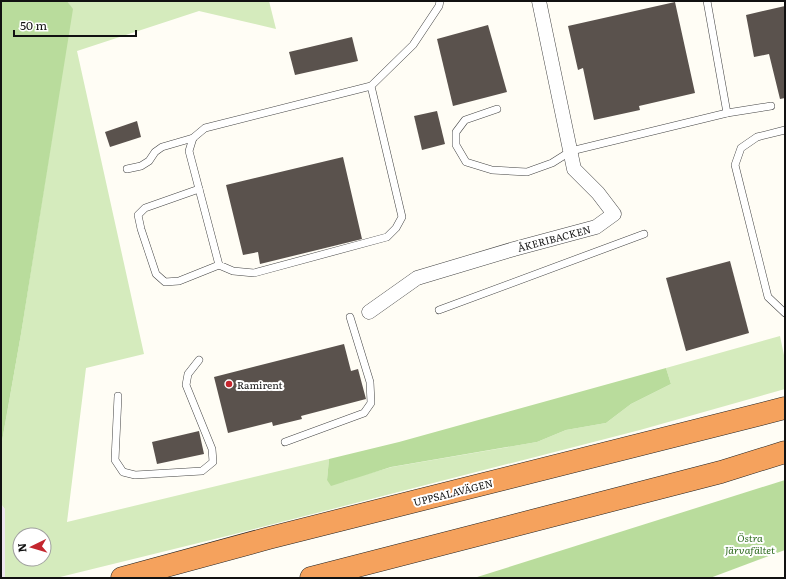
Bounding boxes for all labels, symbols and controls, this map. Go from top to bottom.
scale bar [14,12,136,38]
text: 50 m [20,16,47,34]
street label: ÅKERIBACKEN [516,221,592,255]
place label: Ramirent [237,377,283,392]
marker: Ramirent [224,379,234,389]
street label: UPPSALAVÄGEN [412,475,494,509]
north arrow [12,527,52,567]
park label: Östra Järvafältet [725,530,775,557]
text: N [13,543,29,553]

